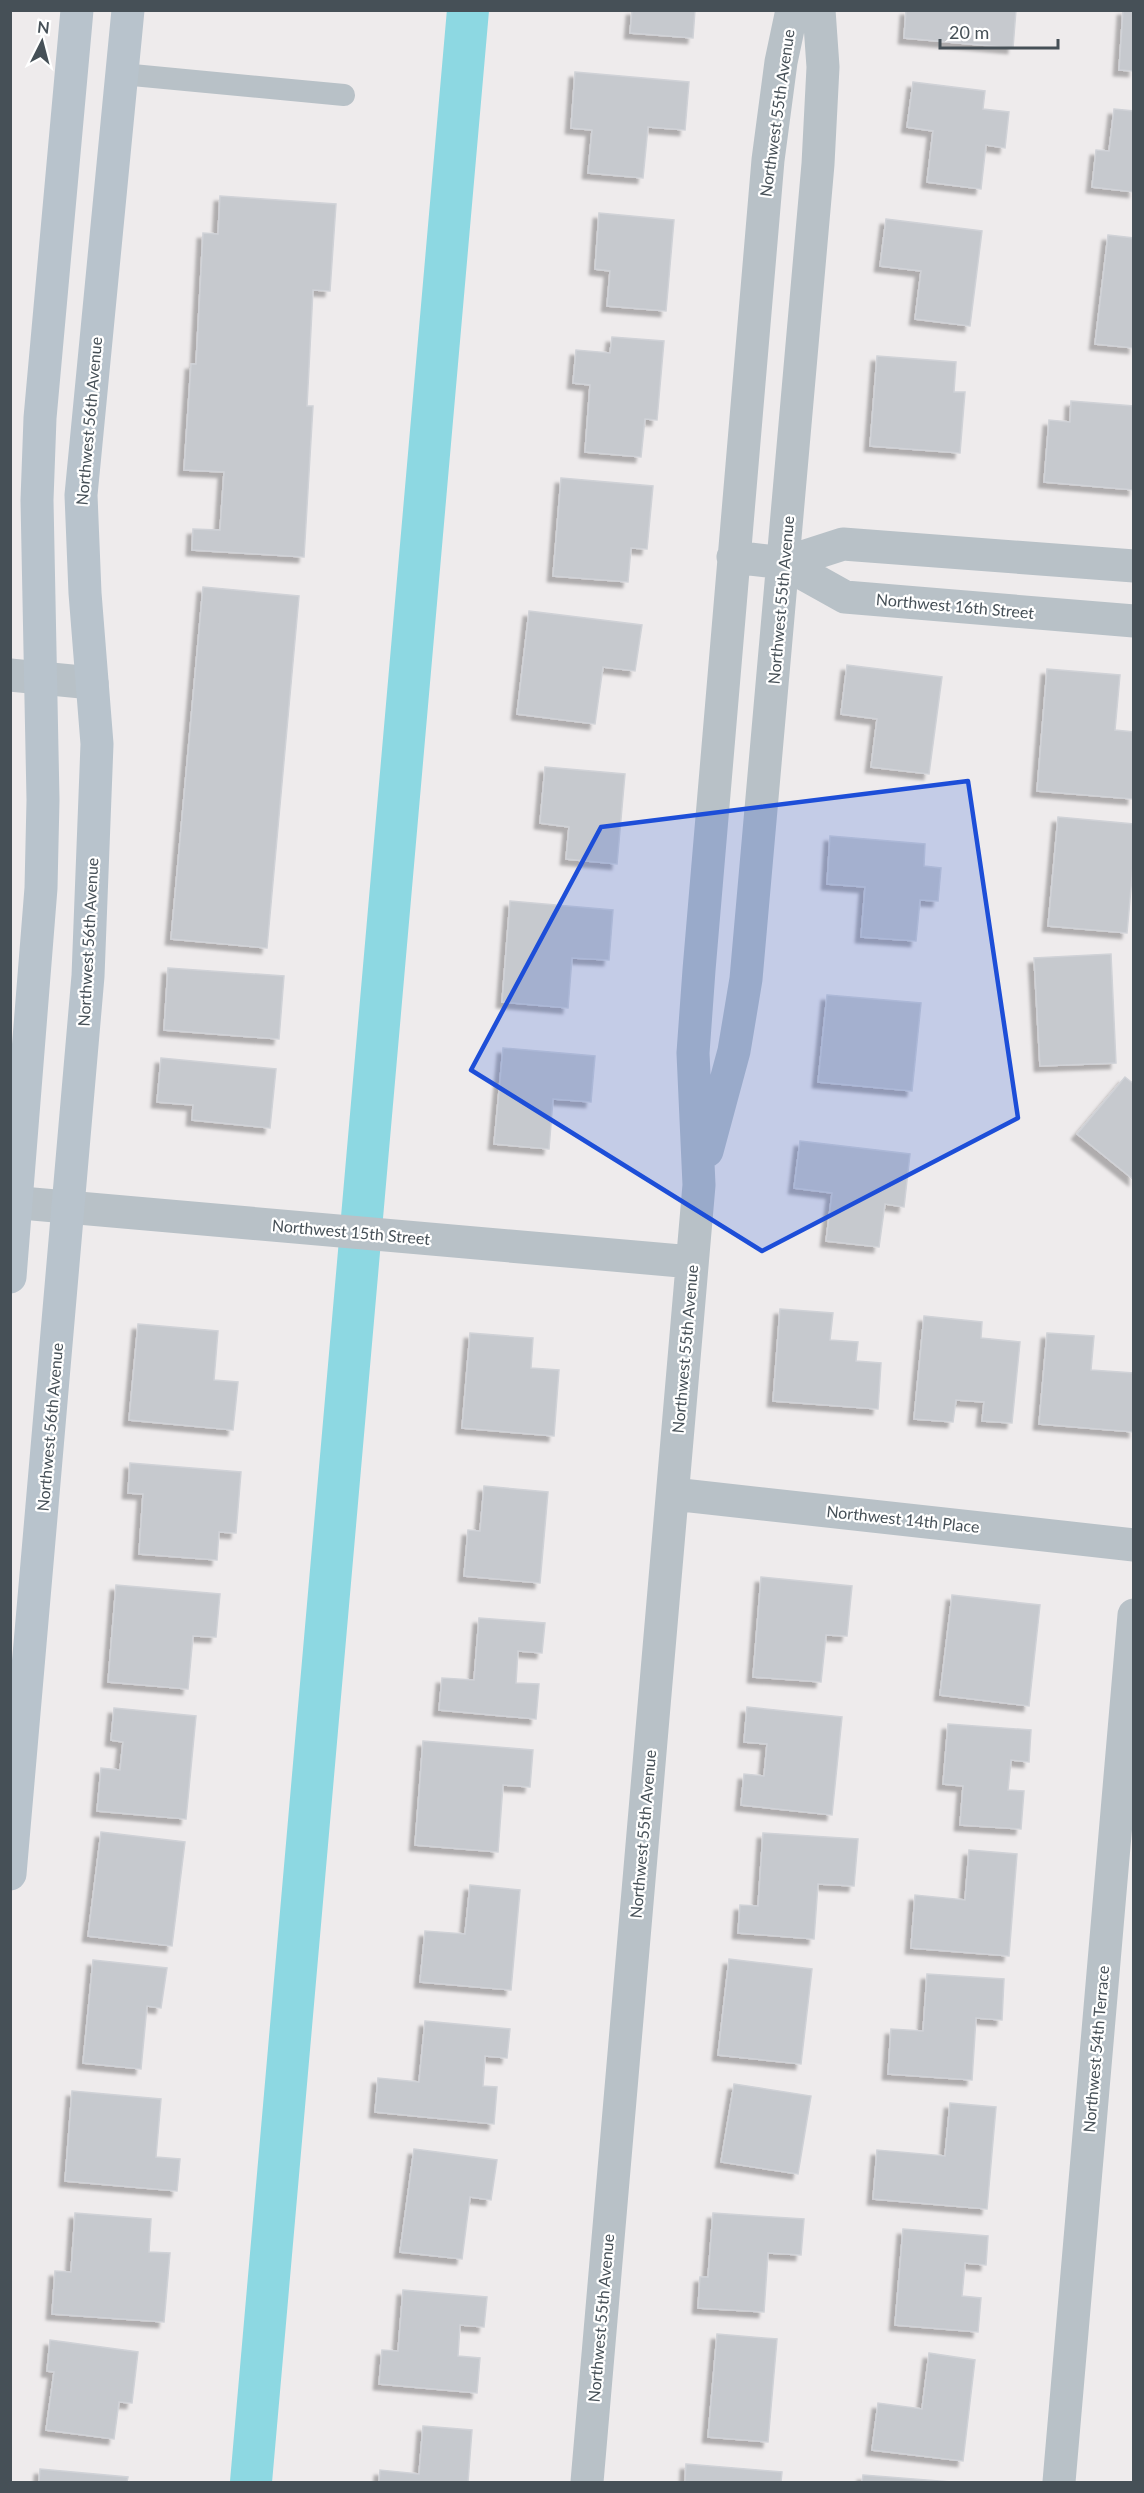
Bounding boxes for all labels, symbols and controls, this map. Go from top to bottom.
north arrow [12,12,72,72]
scale bar [940,12,1058,50]
text: N [36,16,51,37]
text: 20 m [949,21,989,43]
street label: Northwest 55th Avenue [755,28,798,198]
street label: Northwest 56th Avenue [72,336,105,506]
street label: Northwest 55th Avenue [764,515,797,685]
street label: Northwest 16th Street [875,589,1035,622]
street label: Northwest 56th Avenue [74,857,101,1027]
street label: Northwest 15th Street [271,1215,431,1248]
street label: Northwest 55th Avenue [668,1264,701,1434]
street label: Northwest 56th Avenue [33,1342,66,1512]
street label: Northwest 14th Place [826,1501,980,1536]
street label: Northwest 55th Avenue [626,1749,659,1919]
street label: Northwest 54th Terrace [1079,1965,1112,2133]
street label: Northwest 55th Avenue [584,2233,617,2403]

